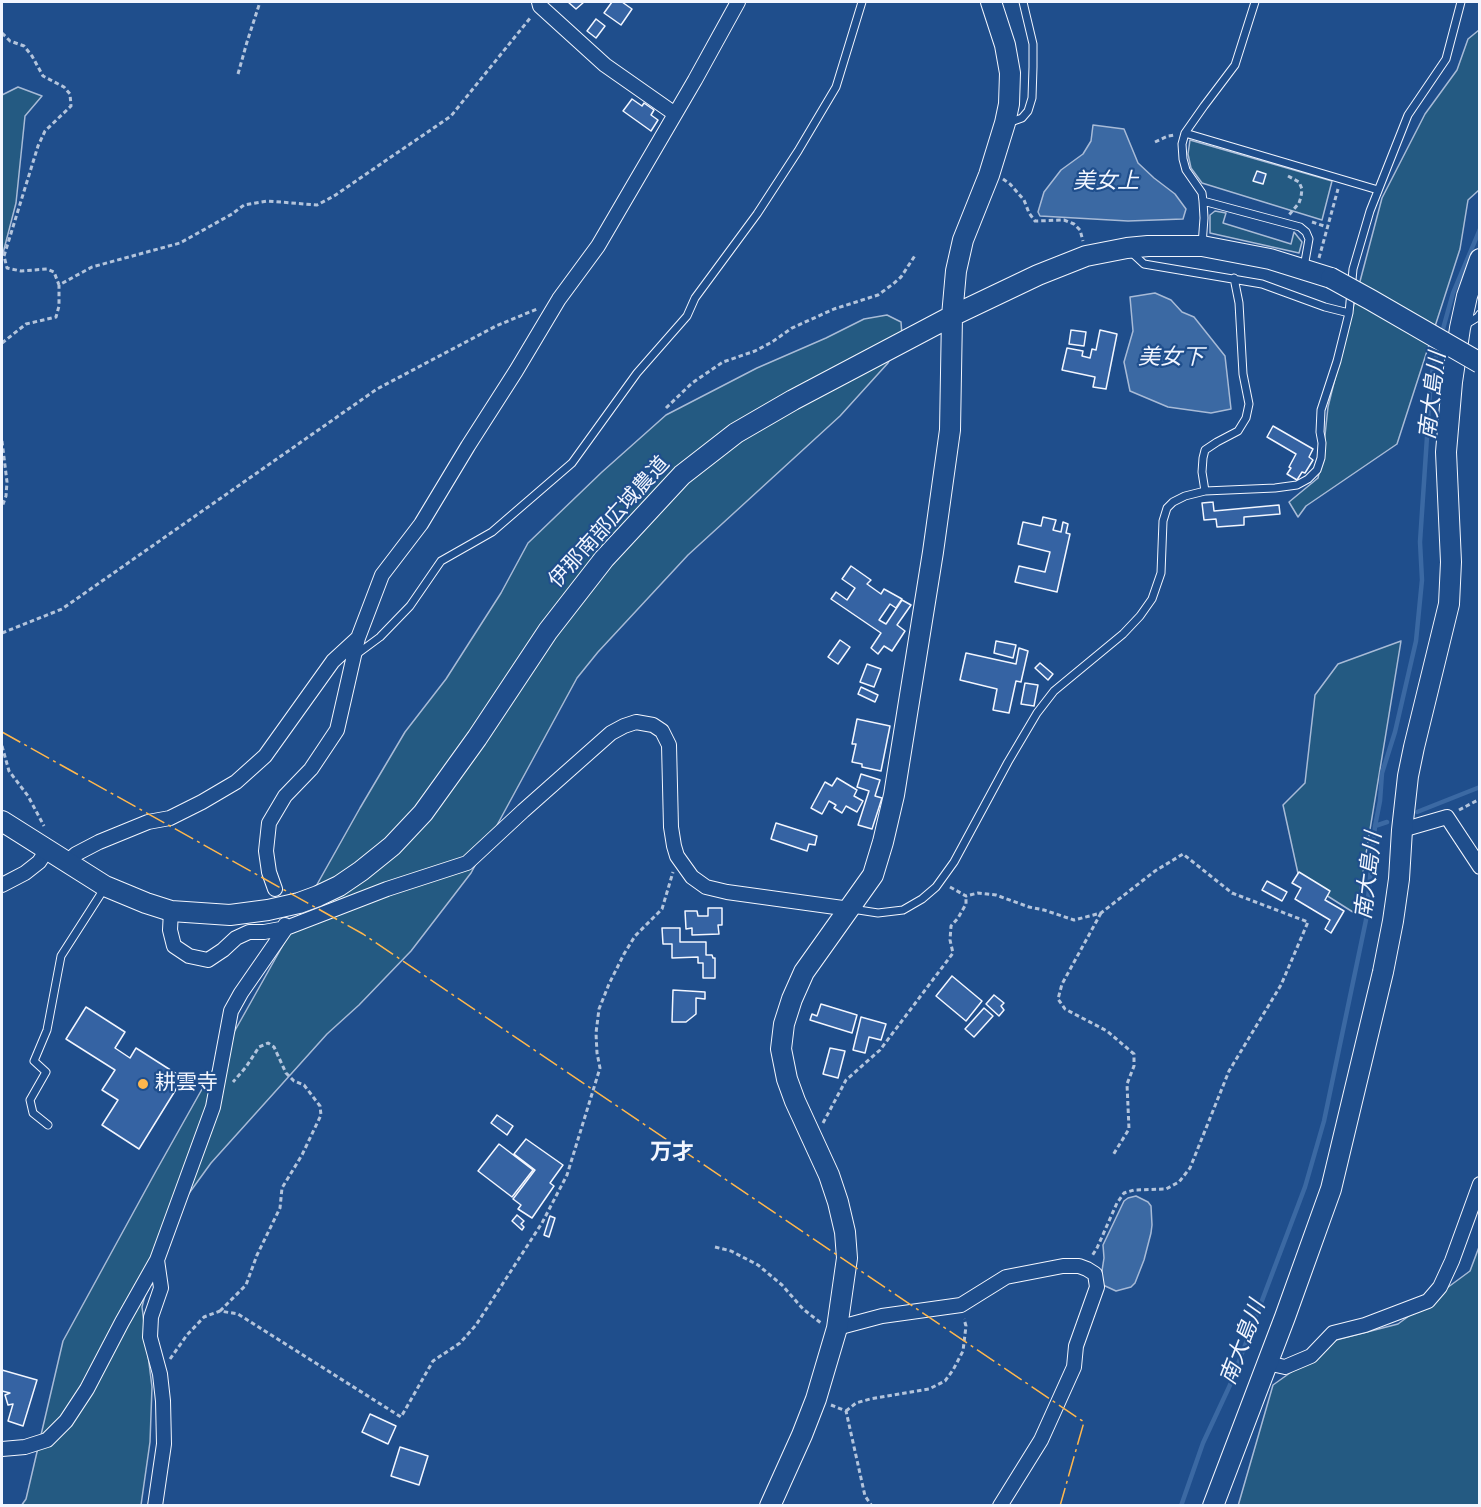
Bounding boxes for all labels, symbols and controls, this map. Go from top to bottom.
water label: 美女上 [1073,170,1139,196]
water label: 美女下 [1138,346,1204,372]
water label: 南大島川 [1416,351,1452,441]
street label: 伊那南部広域農道 [544,452,676,594]
water label: 南大島川 [1352,831,1388,921]
place label: 耕雲寺 [155,1071,218,1097]
marker: 耕雲寺 [136,1077,150,1091]
district label: 万才 [650,1141,694,1167]
water label: 南大島川 [1216,1297,1272,1389]

